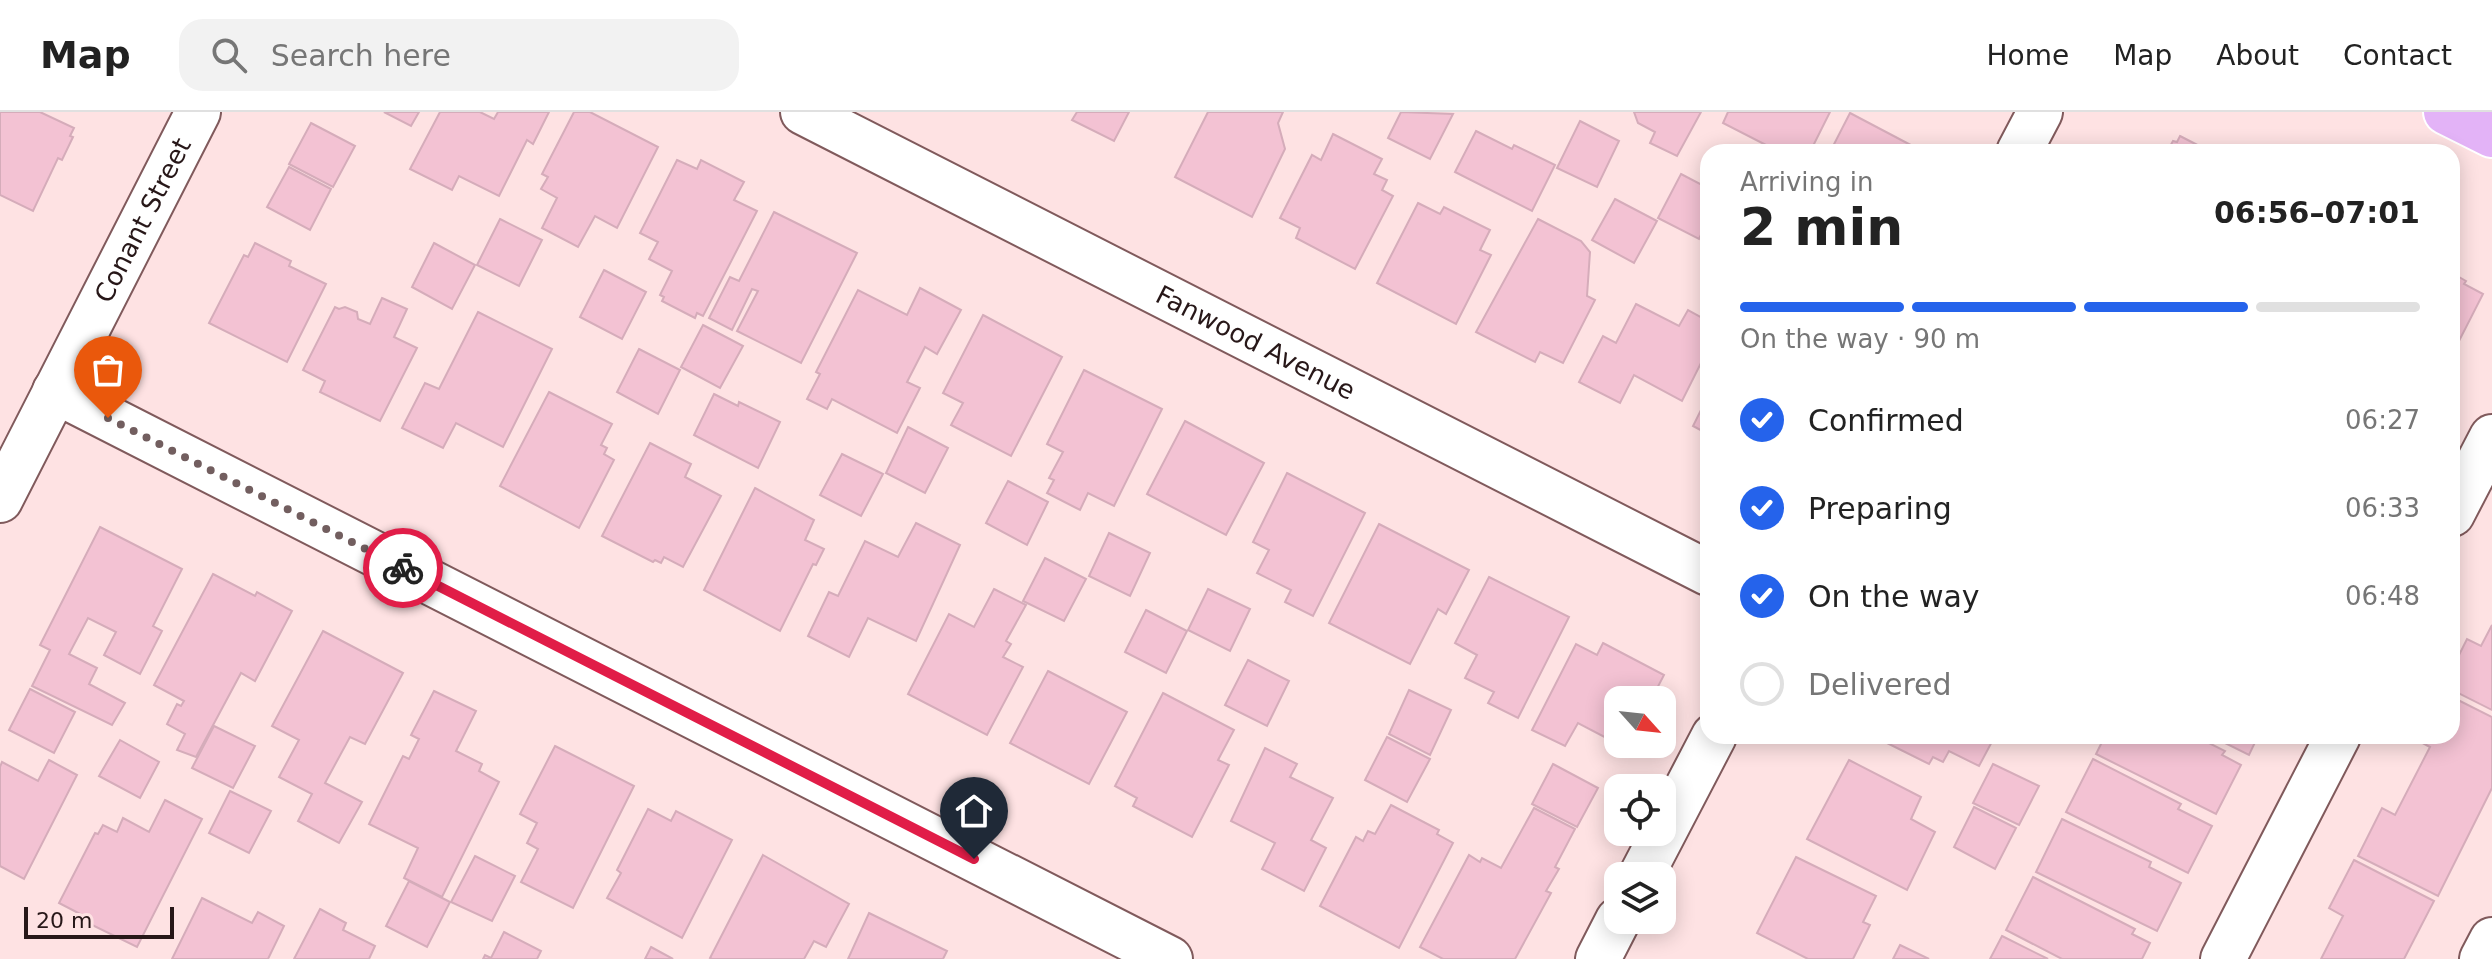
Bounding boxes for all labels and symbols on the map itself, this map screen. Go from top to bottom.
street label: Conant Street [88,133,197,308]
street label: Fanwood Avenue [1151,279,1360,406]
pin [74,336,142,418]
courier [363,528,443,608]
north arrow [1604,686,1676,758]
pin [940,777,1008,859]
scale bar [24,903,174,939]

